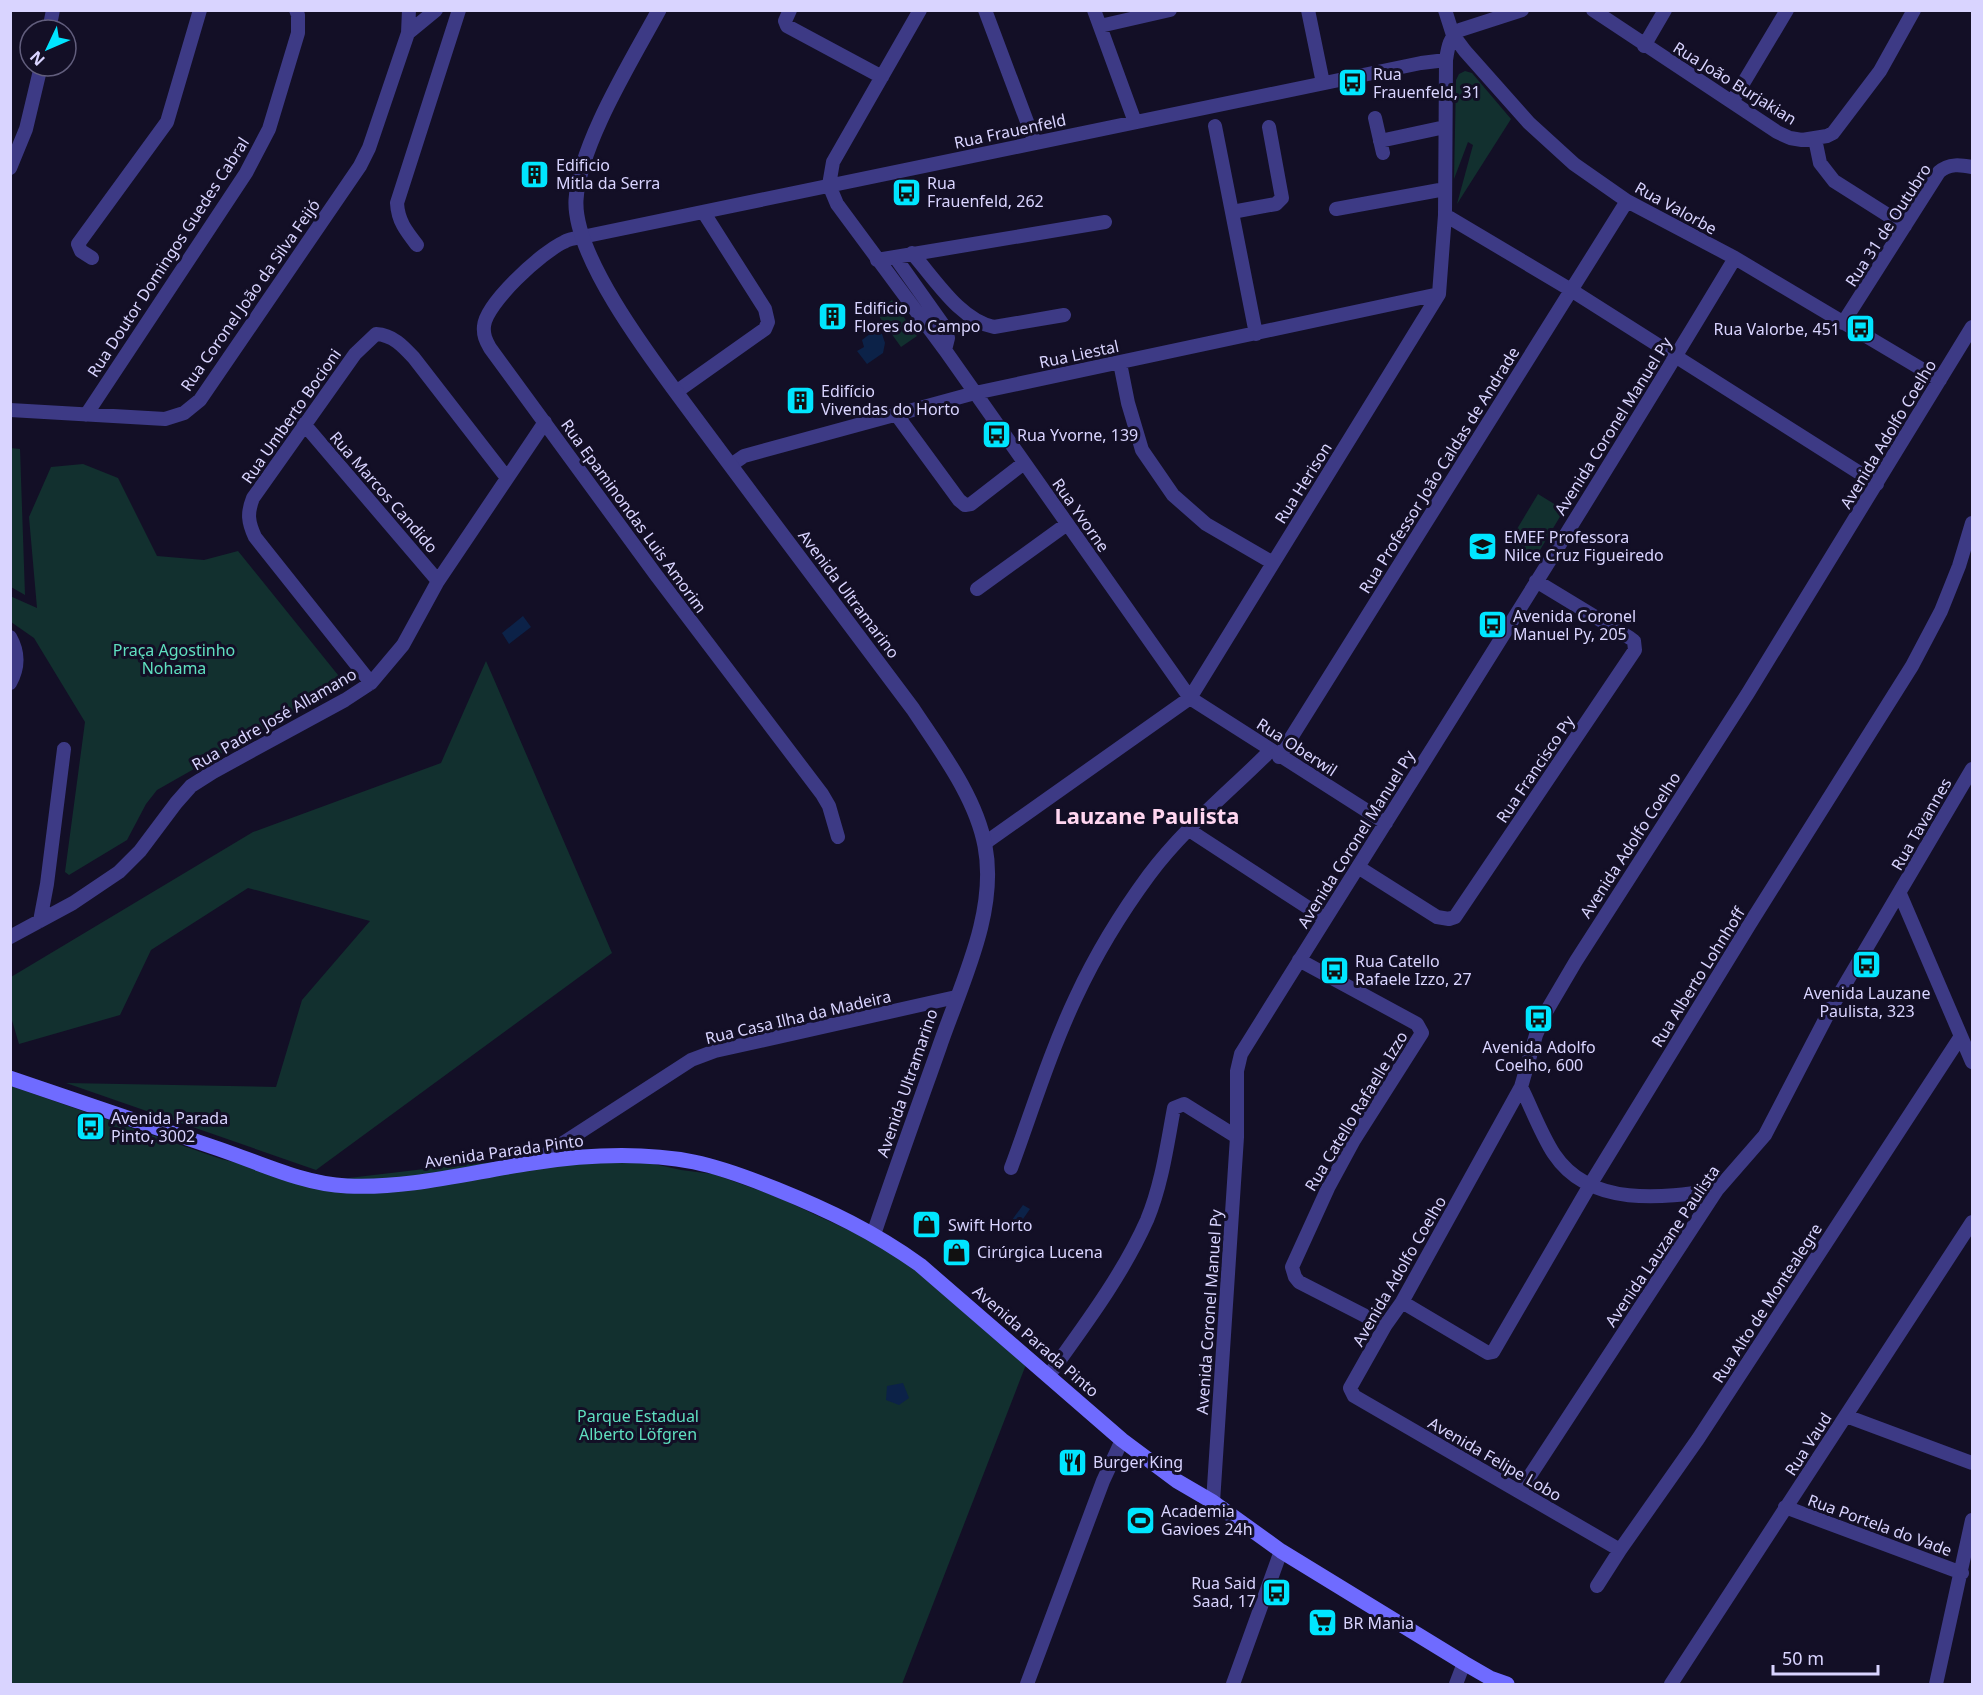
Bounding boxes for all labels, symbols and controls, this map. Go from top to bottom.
north arrow [18,18,78,78]
street label: Rua João Burjakian [1669,36,1801,130]
text: N [25,46,50,71]
place label: Rua Frauenfeld, 31 [1373,63,1481,103]
bus stop icon: Rua Frauenfeld, 31 [1336,67,1368,99]
street label: Rua Frauenfeld [952,108,1068,154]
street label: Rua Doutor Domingos Guedes Cabral [82,133,254,381]
place label: Edificio Mitla da Serra [556,154,660,194]
building icon: Edificio Mitla da Serra [519,158,551,190]
street label: Rua 31 de Outubro [1840,159,1936,291]
place label: Rua Frauenfeld, 262 [927,172,1044,212]
bus stop icon: Rua Frauenfeld, 262 [890,176,922,208]
street label: Rua Valorbe [1631,176,1721,240]
street label: Rua Coronel João da Silva Feijó [175,195,325,395]
place label: Edificio Flores do Campo [854,297,981,337]
building icon: Edificio Flores do Campo [817,301,849,333]
bus stop icon: Rua Valorbe, 451 [1845,313,1877,345]
place label: Rua Valorbe, 451 [1714,318,1840,340]
street label: Avenida Coronel Manuel Py [1549,332,1677,519]
street label: Rua Liestal [1037,335,1121,373]
street label: Rua Professor João Caldas de Andrade [1354,343,1524,597]
street label: Rua Umberto Bocioni [236,344,346,488]
street label: Avenida Adolfo Coelho [1835,355,1941,513]
place label: Edifício Vivendas do Horto [821,380,960,420]
building icon: Edifício Vivendas do Horto [784,384,816,416]
street label: Rua Epaminondas Luis Amorim [556,415,712,617]
bus stop icon: Rua Yvorne, 139 [980,419,1012,451]
place label: Rua Yvorne, 139 [1017,424,1138,446]
street label: Rua Marcos Candido [325,427,443,557]
street label: Rua Herison [1269,438,1337,528]
street label: Rua Yvorne [1048,474,1114,556]
street label: Avenida Ultramarino [793,525,905,663]
place label: EMEF Professora Nilce Cruz Figueiredo [1504,526,1664,566]
school or university icon: EMEF Professora Nilce Cruz Figueiredo [1467,530,1499,562]
place label: Avenida Coronel Manuel Py, 205 [1513,605,1636,645]
bus stop icon: Avenida Coronel Manuel Py, 205 [1476,609,1508,641]
park label: Praça Agostinho Nohama [113,639,235,679]
street label: Rua Padre José Allamano [188,663,360,775]
street label: Rua Francisco Py [1491,710,1580,827]
street label: Rua Oberwil [1253,713,1341,781]
street label: Avenida Coronel Manuel Py [1292,745,1420,932]
street label: Avenida Adolfo Coelho [1574,768,1686,922]
street label: Rua Tavannes [1886,774,1956,874]
district label: Lauzane Paulista [1055,800,1240,830]
street label: Rua Alberto Lohnhoff [1646,902,1750,1051]
bus stop icon: Avenida Lauzane Paulista, 323 [1851,949,1883,981]
place label: Rua Catello Rafaele Izzo, 27 [1355,950,1472,990]
bus stop icon: Rua Catello Rafaele Izzo, 27 [1318,954,1350,986]
place label: Avenida Lauzane Paulista, 323 [1803,982,1931,1022]
street label: Rua Casa Ilha da Madeira [703,985,893,1049]
bus stop icon: Avenida Adolfo Coelho, 600 [1523,1003,1555,1035]
street label: Avenida Ultramarino [871,1006,943,1160]
street label: Rua Catello Rafaelle Izzo [1299,1027,1413,1195]
place label: Avenida Adolfo Coelho, 600 [1482,1036,1596,1076]
place label: Avenida Parada Pinto, 3002 [111,1107,228,1147]
bus stop icon: Avenida Parada Pinto, 3002 [74,1111,106,1143]
street label: Avenida Parada Pinto [423,1129,585,1173]
street label: Avenida Lauzane Paulista [1600,1161,1724,1331]
street label: Avenida Adolfo Coelho [1347,1192,1451,1350]
street label: Avenida Coronel Manuel Py [1191,1208,1227,1415]
shop icon: Swift Horto [911,1209,943,1241]
place label: Swift Horto [948,1214,1033,1236]
street label: Rua Alto de Montealegre [1707,1219,1827,1387]
shop icon: Cirúrgica Lucena [940,1236,972,1268]
place label: Cirúrgica Lucena [977,1241,1103,1263]
street label: Avenida Parada Pinto [968,1280,1104,1402]
park label: Parque Estadual Alberto Löfgren [577,1405,699,1445]
street label: Rua Vaud [1779,1408,1837,1480]
street label: Avenida Felipe Lobo [1424,1412,1566,1506]
restaurant icon: Burger King [1056,1446,1088,1478]
place label: Burger King [1093,1451,1183,1473]
street label: Rua Portela do Vade [1805,1489,1955,1561]
place label: Academia Gavioes 24h [1161,1500,1253,1540]
sports icon: Academia Gavioes 24h [1124,1504,1156,1536]
place label: Rua Said Saad, 17 [1191,1572,1256,1612]
bus stop icon: Rua Said Saad, 17 [1261,1576,1293,1608]
supermarket icon: BR Mania [1306,1607,1338,1639]
place label: BR Mania [1343,1612,1414,1634]
scale bar [1773,1638,1878,1676]
text: 50 m [1782,1646,1824,1670]

